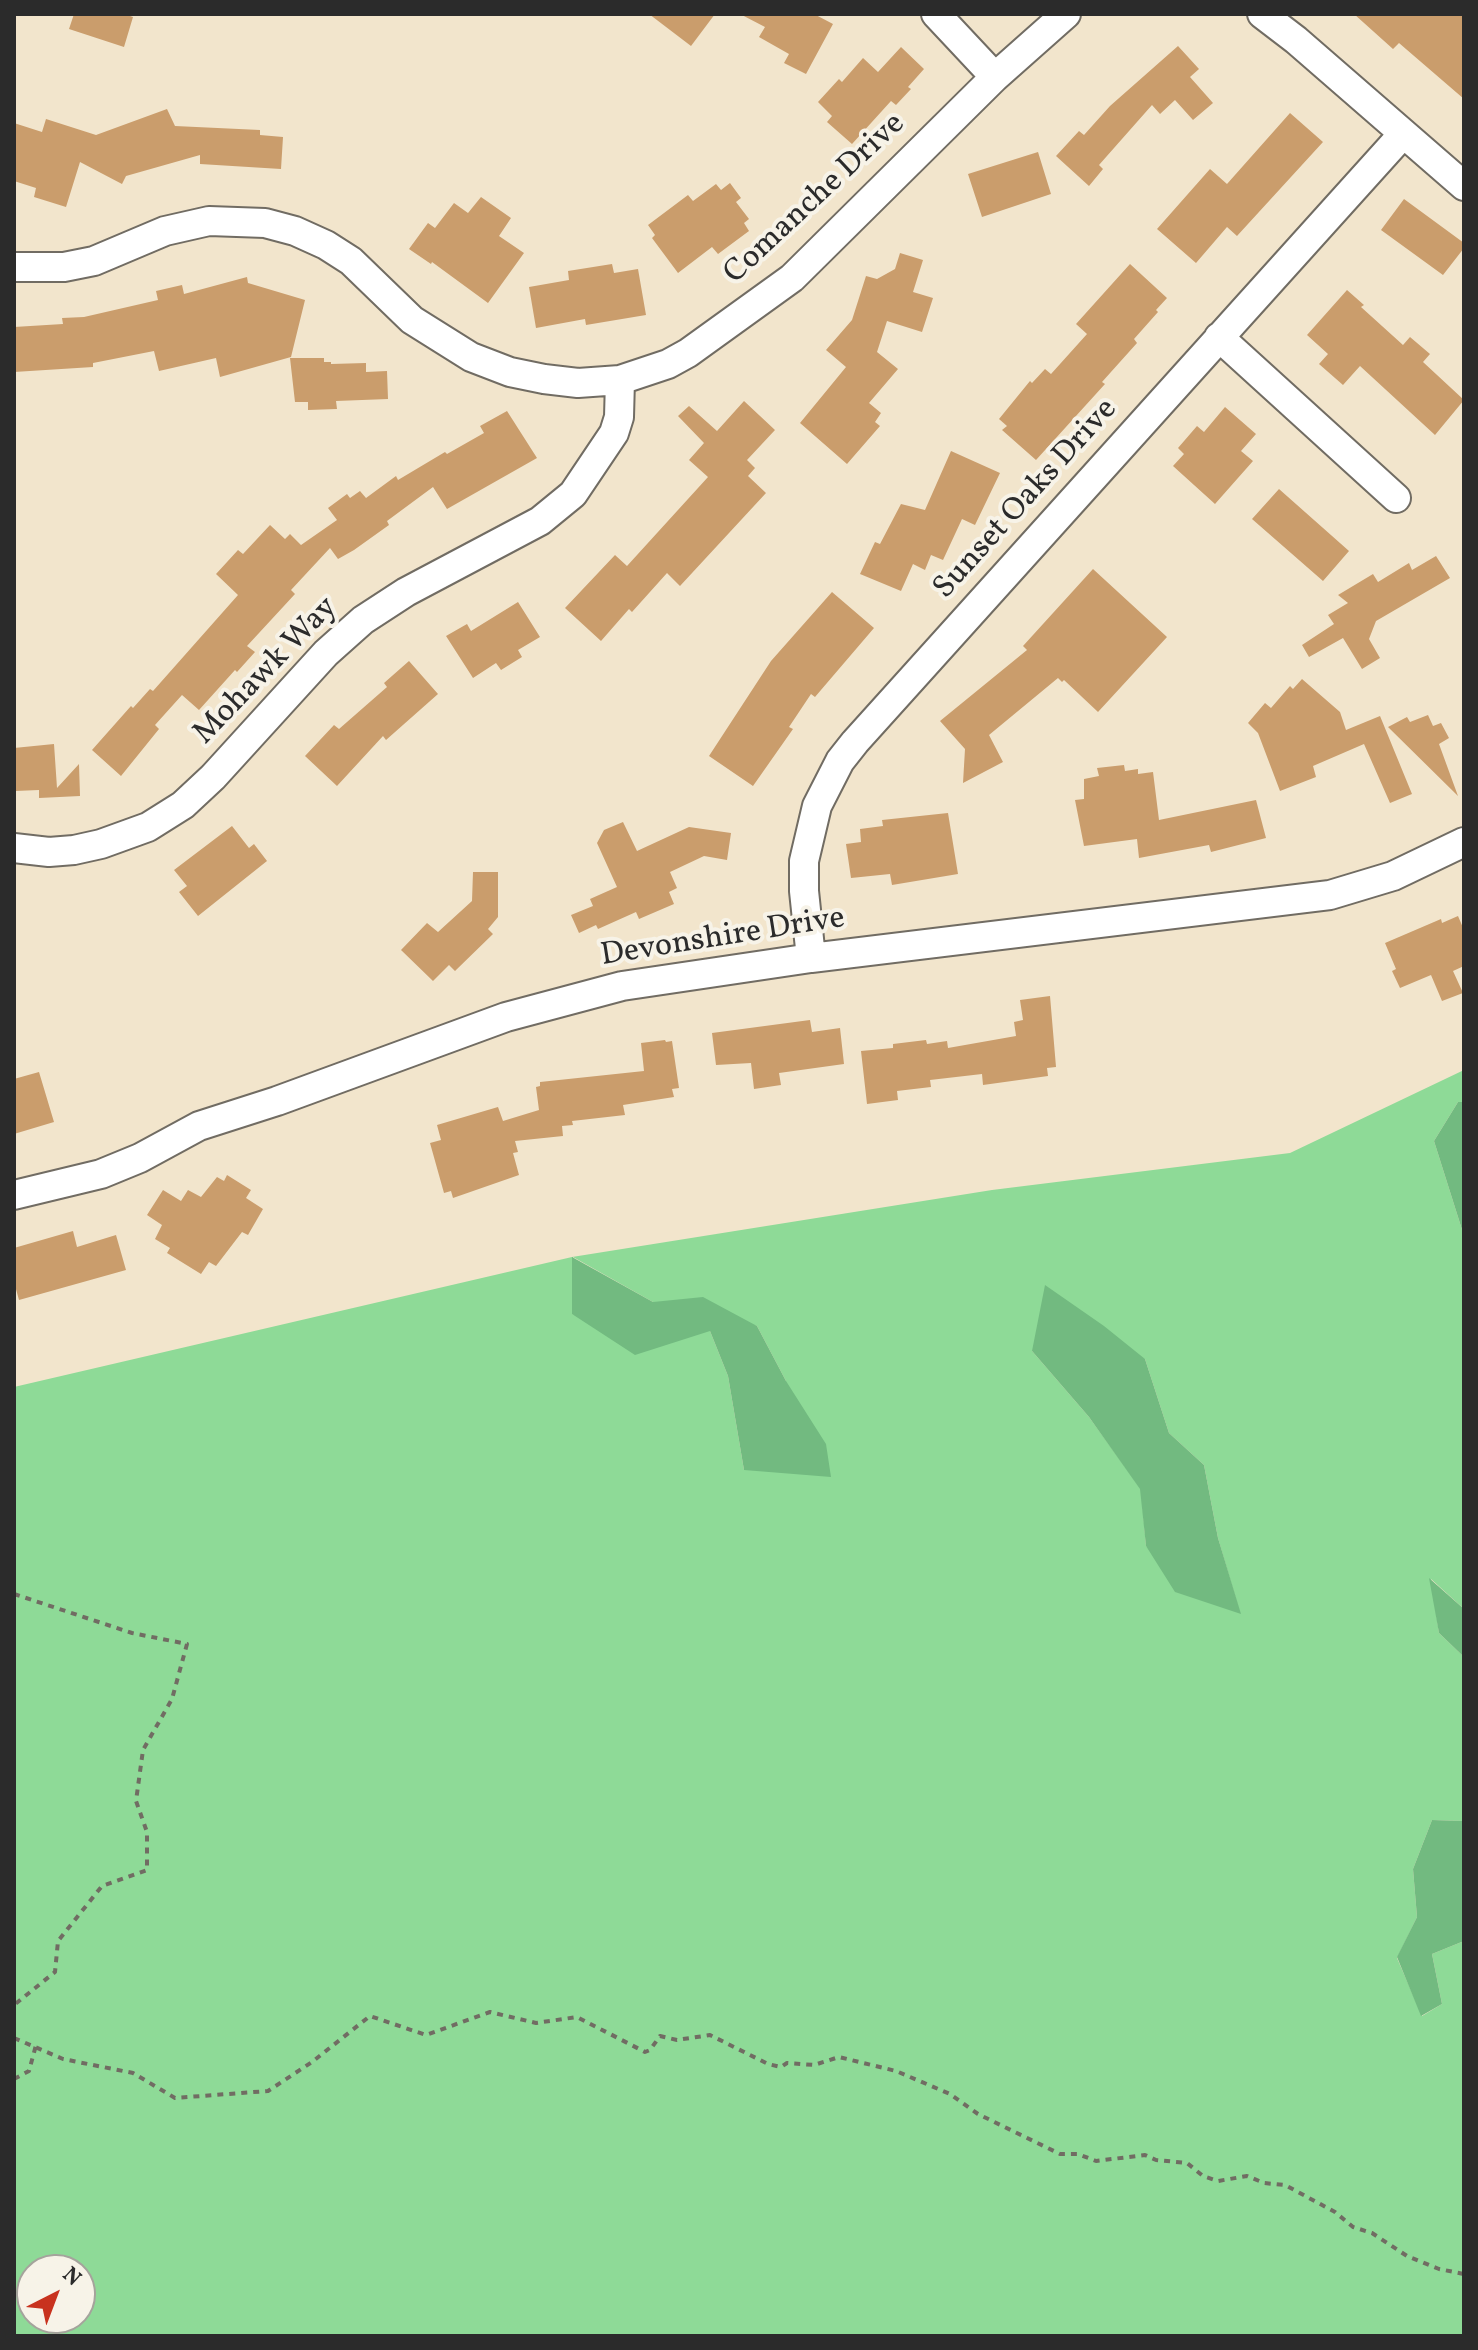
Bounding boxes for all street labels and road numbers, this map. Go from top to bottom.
street label: Comanche Drive [717,106,915,294]
street label: Sunset Oaks Drive [927,392,1127,608]
street label: Mohawk Way [187,590,347,754]
street label: Devonshire Drive [598,901,848,977]

